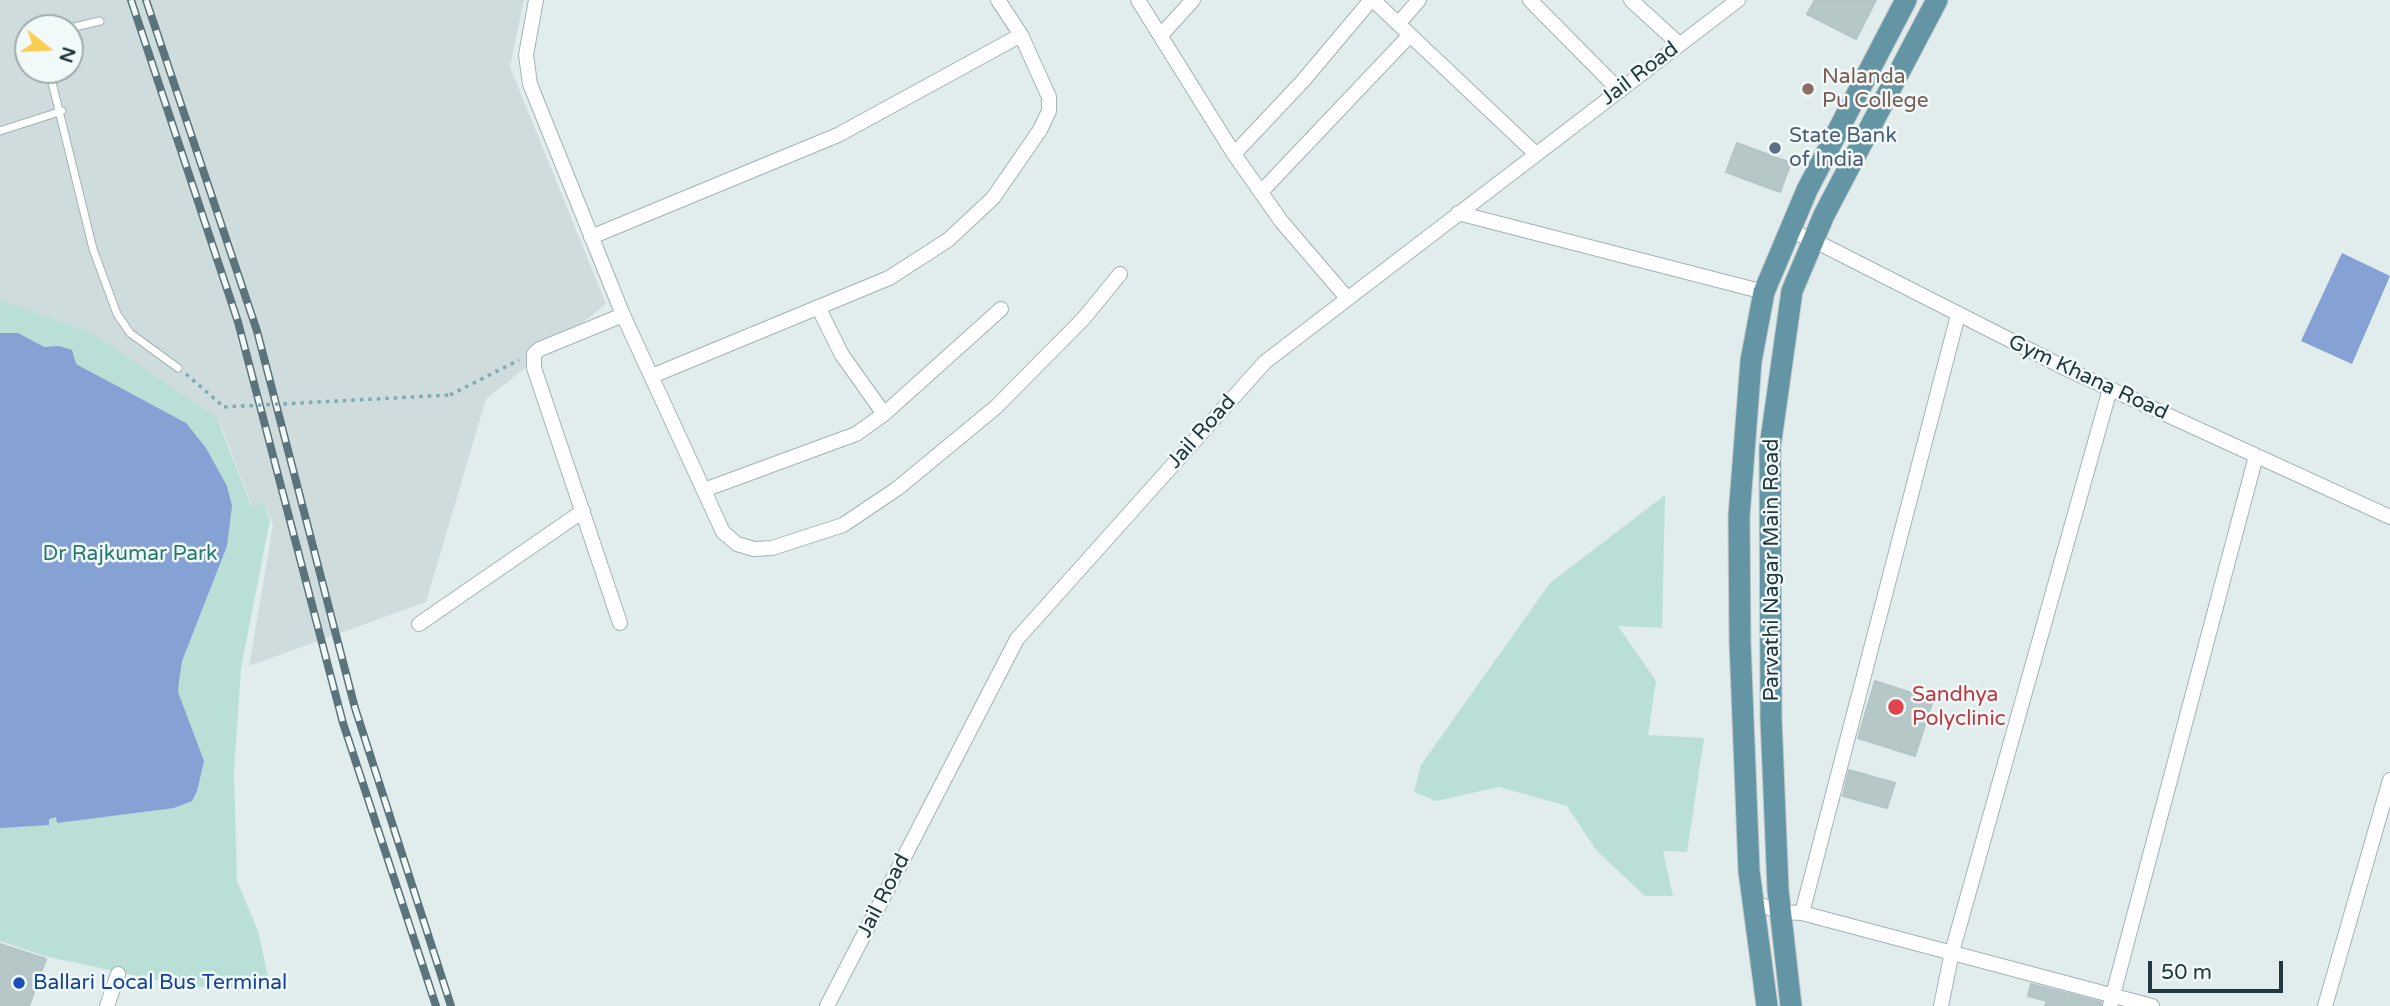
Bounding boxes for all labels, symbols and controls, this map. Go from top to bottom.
north arrow [14,14,84,84]
street label: Jail Road [1596,37,1684,111]
text: N [54,44,80,66]
place label: Nalanda Pu College [1822,64,1929,114]
marker: Nalanda Pu College [1800,81,1816,97]
place label: State Bank of India [1789,123,1897,173]
marker: State Bank of India [1767,140,1783,156]
street label: Gym Khana Road [2004,330,2172,426]
street label: Jail Road [1162,390,1242,474]
street label: Parvathi Nagar Main Road [1759,438,1785,702]
park label: Dr Rajkumar Park [43,541,217,567]
place label: Sandhya Polyclinic [1912,682,2006,732]
marker: Sandhya Polyclinic [1886,697,1906,717]
street label: Jail Road [852,850,916,942]
scale bar [2152,946,2287,990]
text: 50 m [2161,960,2212,985]
place label: Ballari Local Bus Terminal [33,970,287,996]
marker: Ballari Local Bus Terminal [11,975,27,991]

